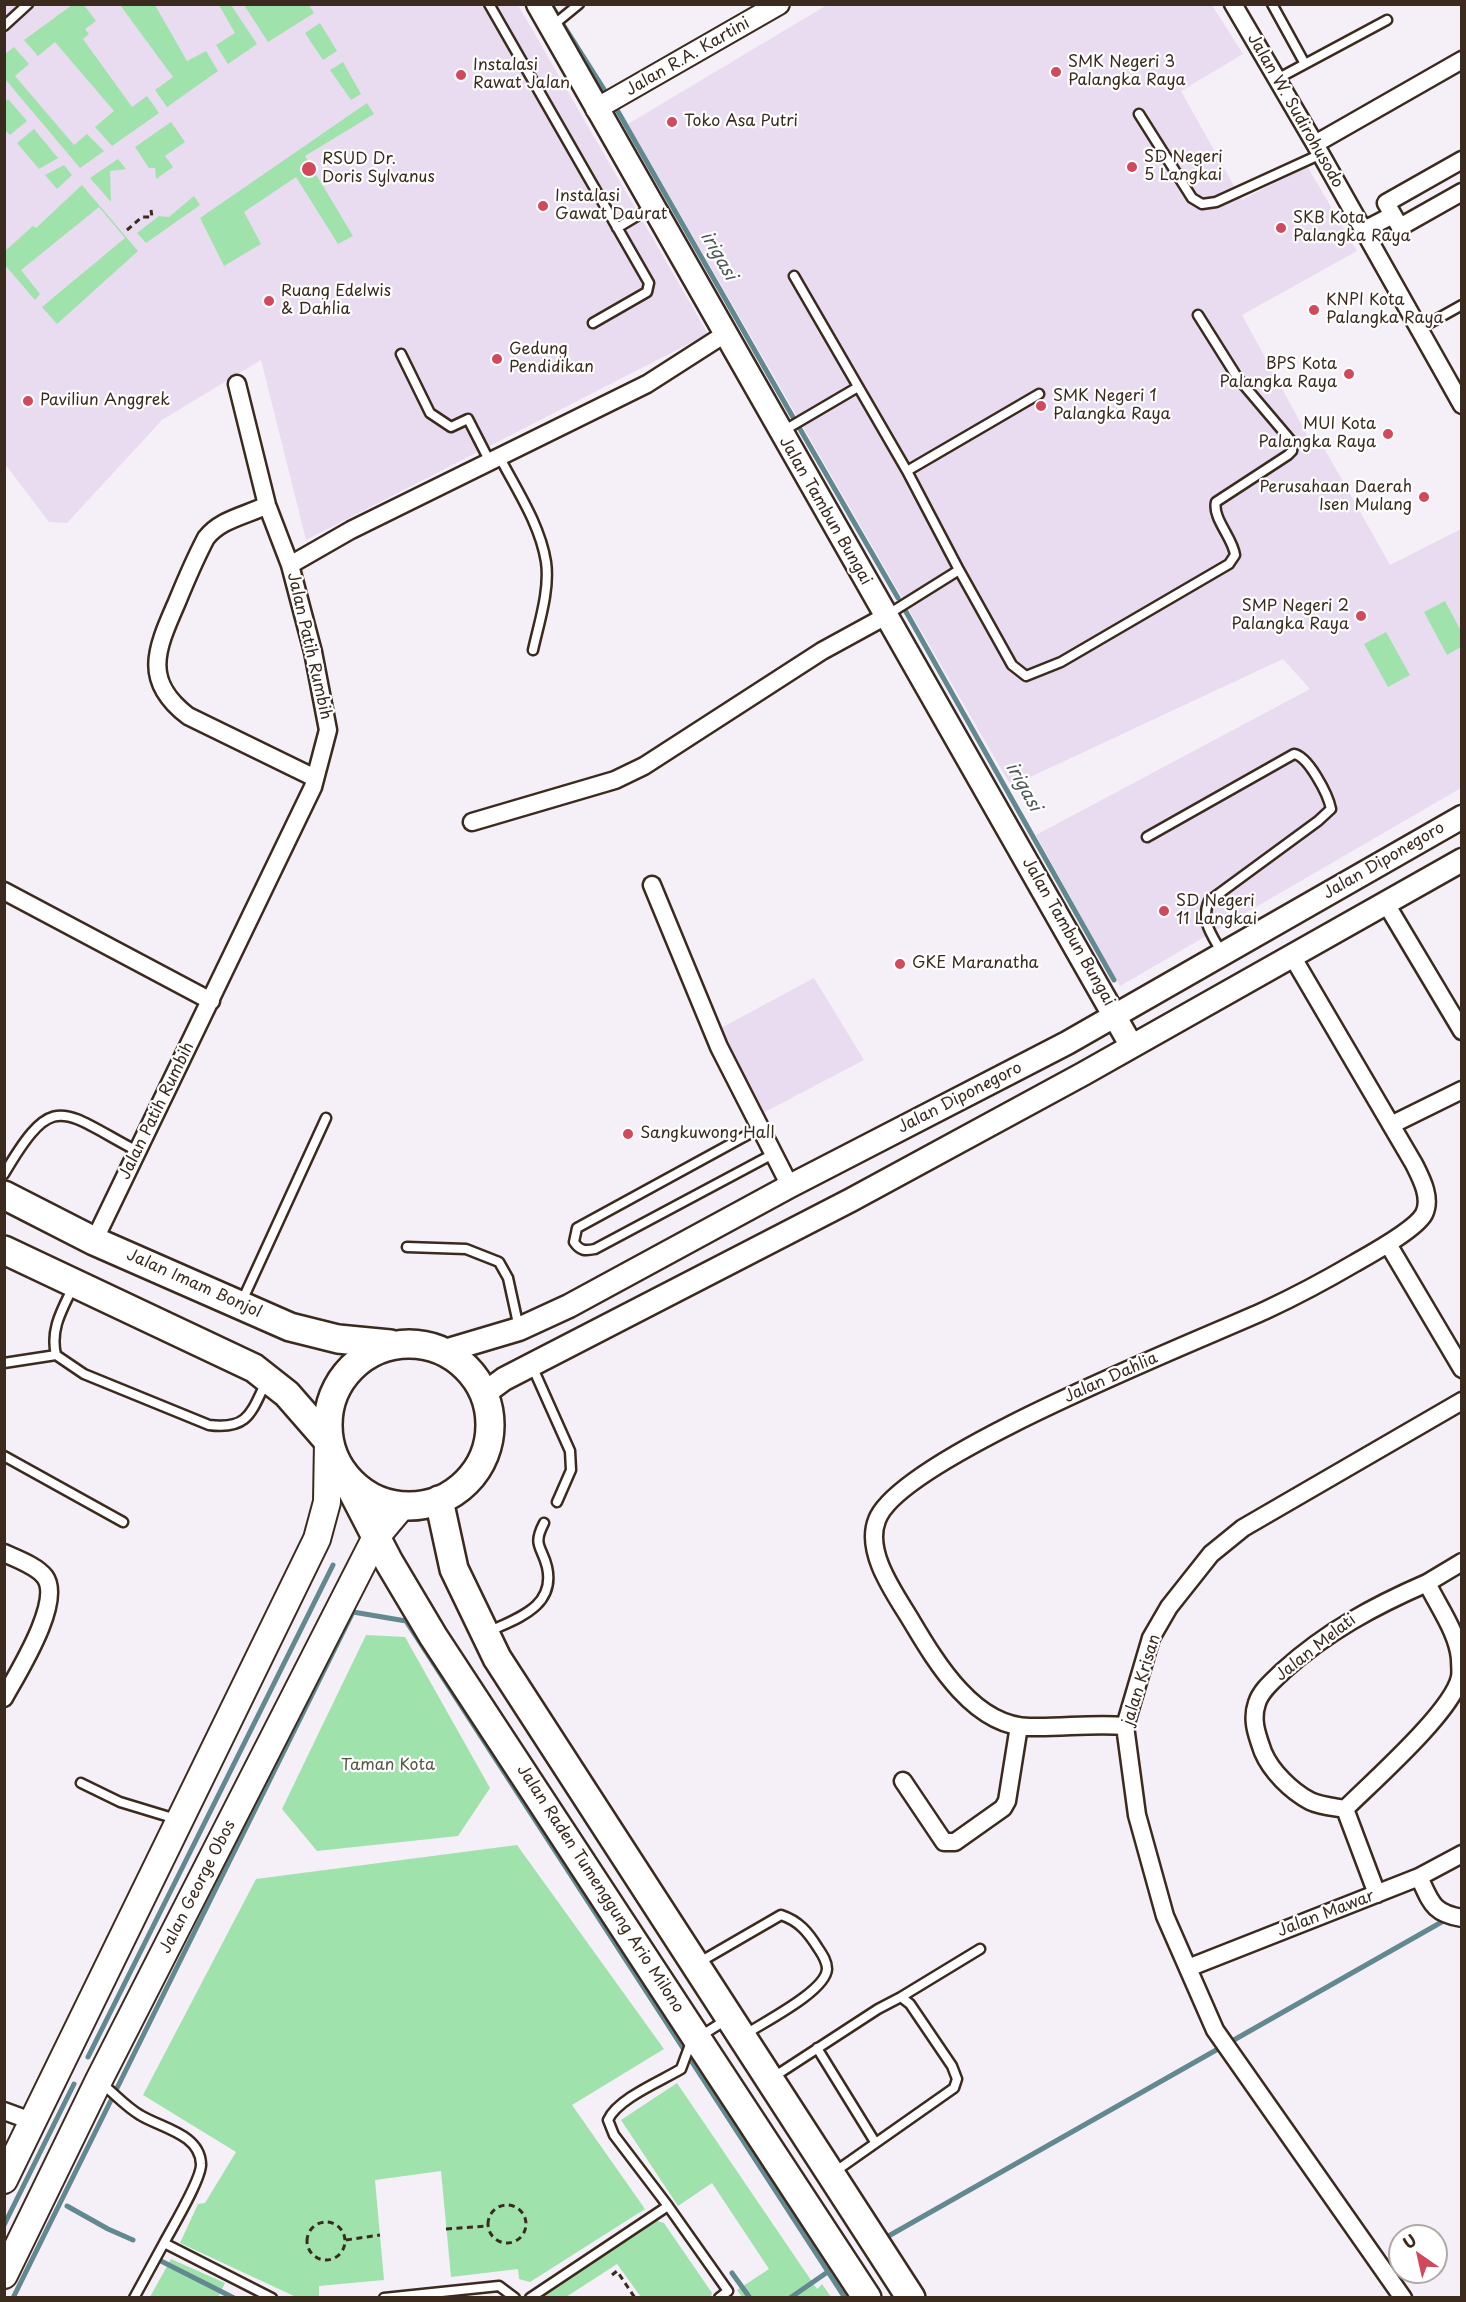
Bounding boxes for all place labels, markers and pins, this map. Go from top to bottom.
place label: SMK Negeri 3 Palangka Raya [1068,53,1186,91]
place label: Instalasi Rawat Jalan [473,56,570,94]
marker: SMK Negeri 3 Palangka Raya [1049,65,1063,79]
marker: Instalasi Rawat Jalan [454,68,468,82]
place label: Toko Asa Putri [684,112,798,132]
marker: Toko Asa Putri [665,115,679,129]
place label: SD Negeri 5 Langkai [1144,148,1223,186]
place label: RSUD Dr. Doris Sylvanus [322,150,435,188]
marker: RSUD Dr. Doris Sylvanus [300,160,318,178]
marker: SD Negeri 5 Langkai [1125,160,1139,174]
place label: Instalasi Gawat Daurat [555,187,667,225]
marker: Instalasi Gawat Daurat [536,199,550,213]
place label: SKB Kota Palangka Raya [1293,209,1411,247]
marker: SKB Kota Palangka Raya [1274,221,1288,235]
place label: Ruang Edelwis & Dahlia [281,282,391,320]
place label: KNPI Kota Palangka Raya [1326,291,1444,329]
marker: Ruang Edelwis & Dahlia [262,294,276,308]
marker: KNPI Kota Palangka Raya [1307,303,1321,317]
place label: Gedung Pendidikan [509,340,594,378]
marker: Gedung Pendidikan [490,352,504,366]
place label: BPS Kota Palangka Raya [1219,355,1337,393]
marker: BPS Kota Palangka Raya [1342,367,1356,381]
place label: SMK Negeri 1 Palangka Raya [1053,387,1171,425]
place label: Paviliun Anggrek [40,391,170,411]
marker: Paviliun Anggrek [21,394,35,408]
marker: SMK Negeri 1 Palangka Raya [1034,399,1048,413]
place label: MUI Kota Palangka Raya [1258,415,1376,453]
marker: MUI Kota Palangka Raya [1381,427,1395,441]
place label: Perusahaan Daerah Isen Mulang [1259,478,1412,516]
marker: Perusahaan Daerah Isen Mulang [1417,490,1431,504]
place label: SMP Negeri 2 Palangka Raya [1231,597,1349,635]
marker: SMP Negeri 2 Palangka Raya [1354,609,1368,623]
place label: SD Negeri 11 Langkai [1176,892,1257,930]
marker: SD Negeri 11 Langkai [1157,904,1171,918]
place label: GKE Maranatha [912,954,1039,974]
marker: GKE Maranatha [893,957,907,971]
place label: Sangkuwong Hall [640,1124,775,1144]
marker: Sangkuwong Hall [621,1127,635,1141]

